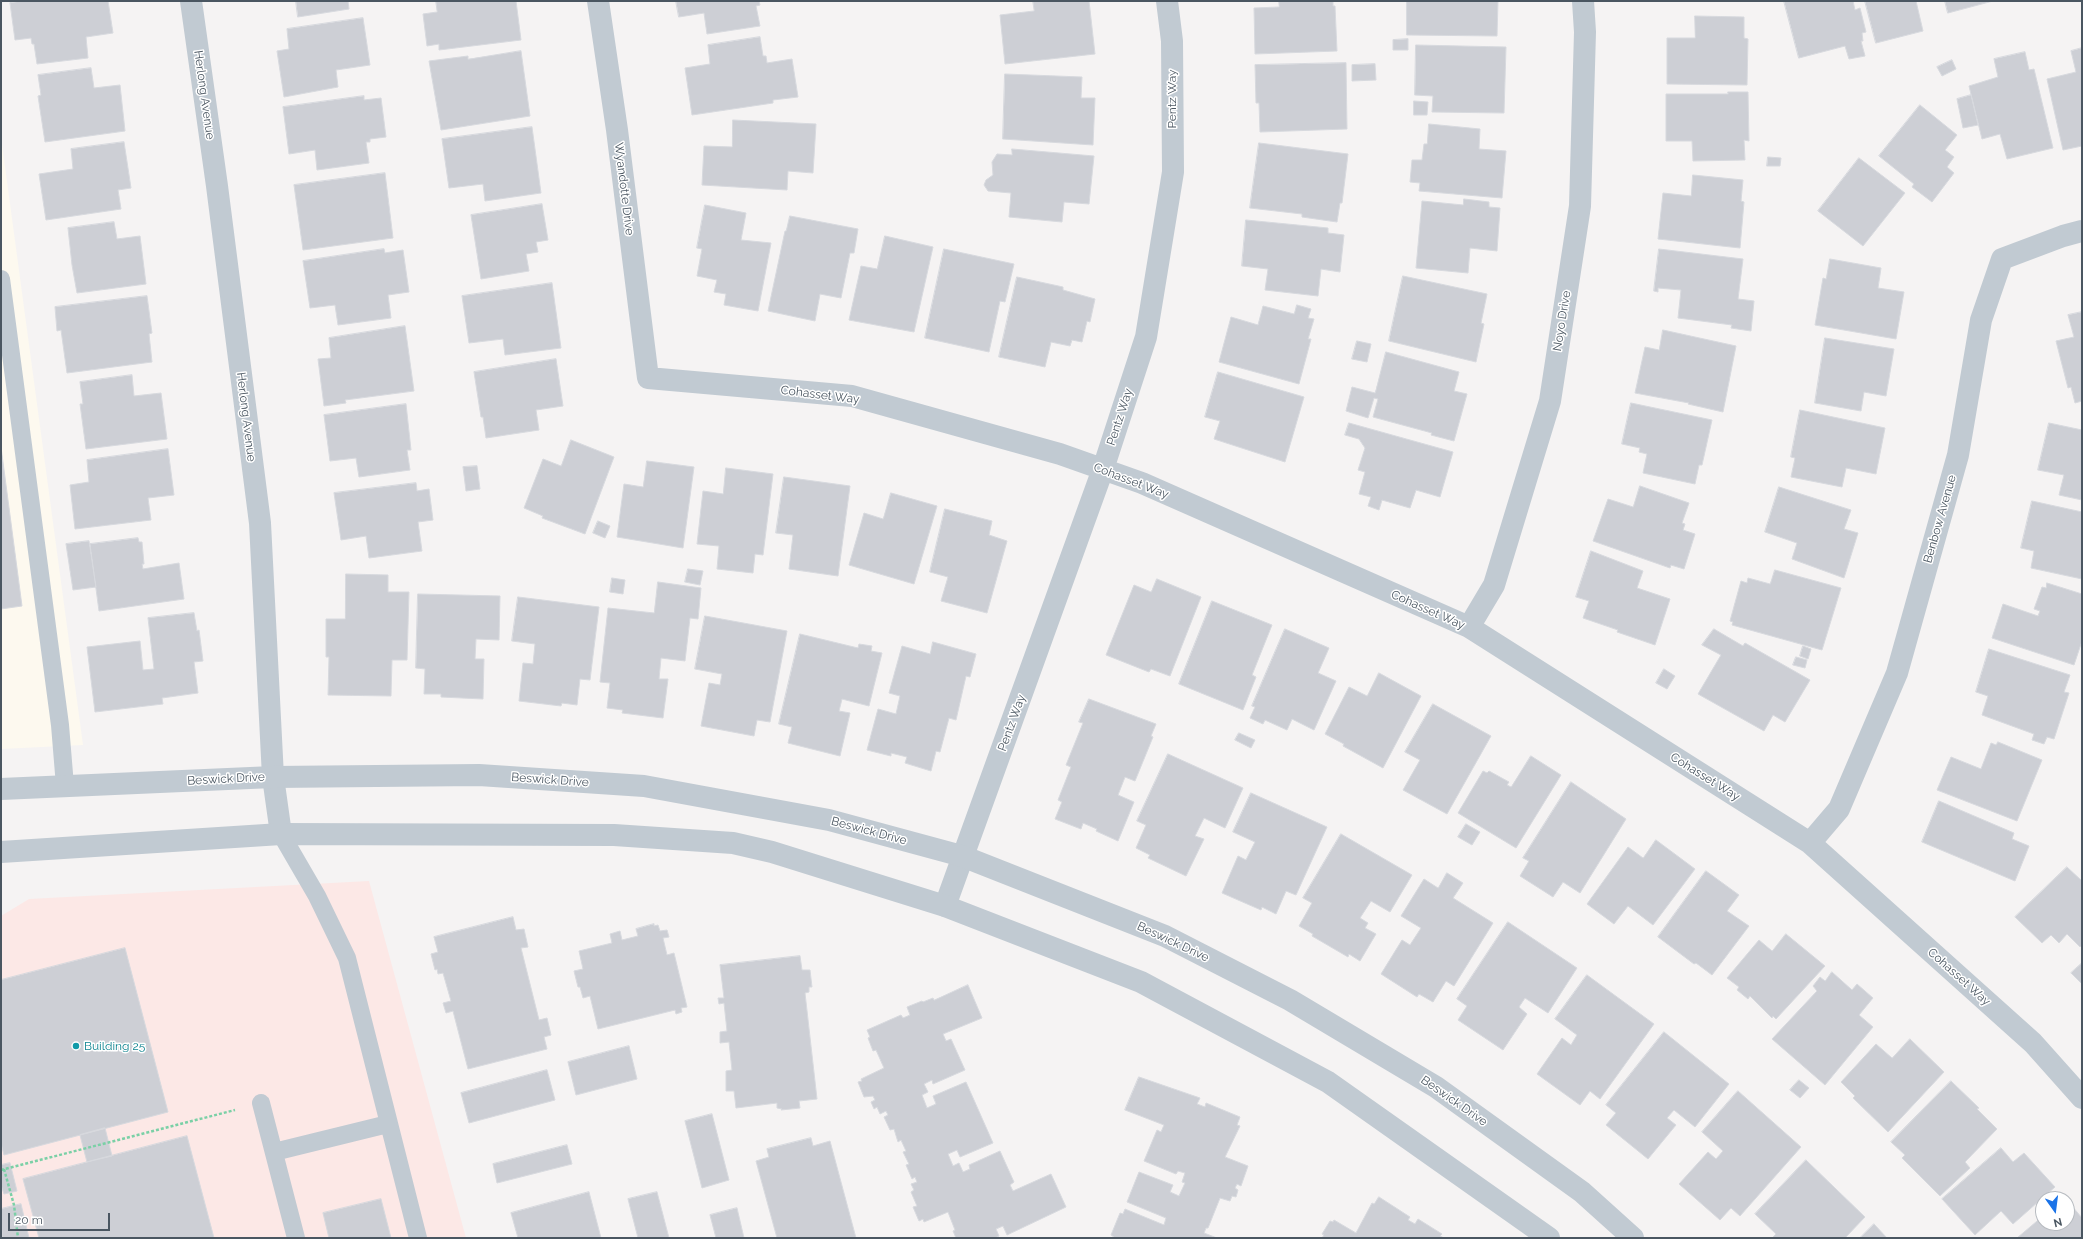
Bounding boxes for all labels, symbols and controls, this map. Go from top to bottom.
street label: Herlong Avenue [191,49,217,141]
street label: Pentz Way [1165,69,1179,129]
street label: Wyandotte Drive [611,142,637,236]
street label: Noyo Drive [1550,290,1574,352]
street label: Herlong Avenue [233,371,259,463]
street label: Cohasset Way [780,383,860,407]
street label: Pentz Way [1104,387,1136,447]
street label: Cohasset Way [1091,460,1171,502]
street label: Benbow Avenue [1920,473,1960,565]
street label: Cohasset Way [1389,587,1467,633]
street label: Pentz Way [995,693,1029,753]
street label: Cohasset Way [1668,750,1742,804]
street label: Beswick Drive [187,770,265,788]
street label: Beswick Drive [511,770,589,790]
street label: Beswick Drive [830,814,908,848]
street label: Beswick Drive [1135,919,1211,965]
street label: Cohasset Way [1925,945,1993,1009]
place label: Building 25 [84,1039,145,1053]
marker: Building 25 [71,1041,81,1051]
street label: Beswick Drive [1418,1073,1490,1129]
north arrow [2035,1191,2075,1231]
scale bar [10,1205,112,1231]
text: 20 m [15,1213,43,1227]
text: N [2052,1215,2063,1229]

